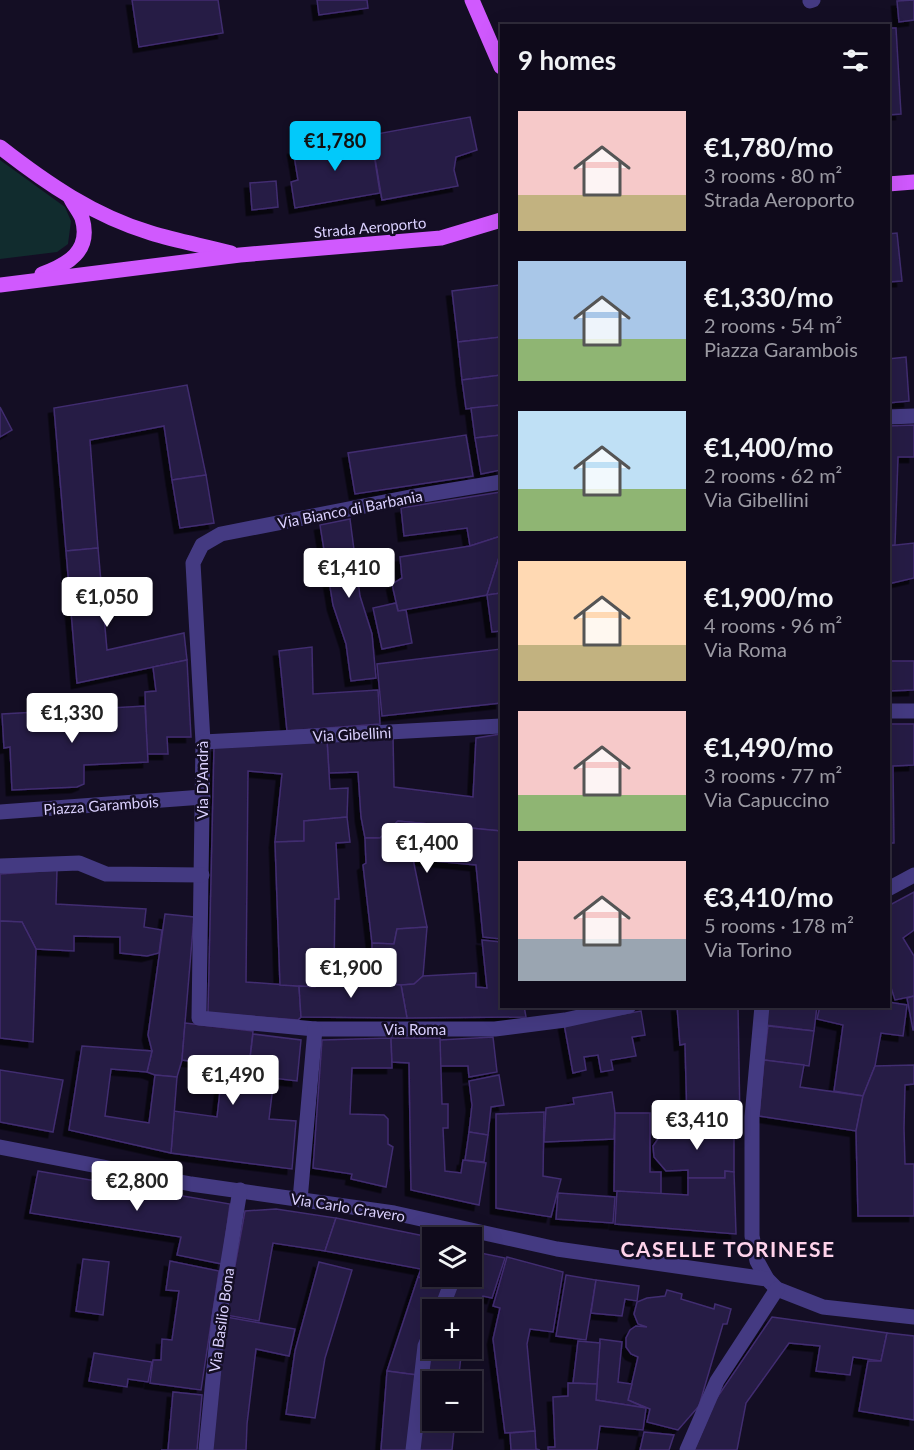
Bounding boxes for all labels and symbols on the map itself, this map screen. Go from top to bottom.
pin: €1,780 [286,121,384,172]
street label: Strada Aeroporto [313,213,427,241]
street label: Via Bianco di Barbania [276,486,424,532]
pin: €1,410 [300,548,398,599]
pin: €1,050 [58,577,156,628]
pin: €1,330 [23,693,121,744]
street label: Via Gibellini [312,723,392,745]
street label: Via D'Andrà [193,741,211,819]
street label: Piazza Garambois [43,792,159,818]
pin: €1,400 [378,823,476,874]
pin: €1,900 [302,948,400,999]
street label: Via Roma [384,1020,446,1038]
pin: €1,490 [184,1055,282,1106]
pin: €3,410 [648,1100,746,1151]
pin: €2,800 [88,1161,186,1212]
street label: Via Carlo Cravero [290,1189,406,1225]
district label: CASELLE TORINESE [620,1236,836,1261]
street label: Via Basilio Bona [205,1266,237,1374]

